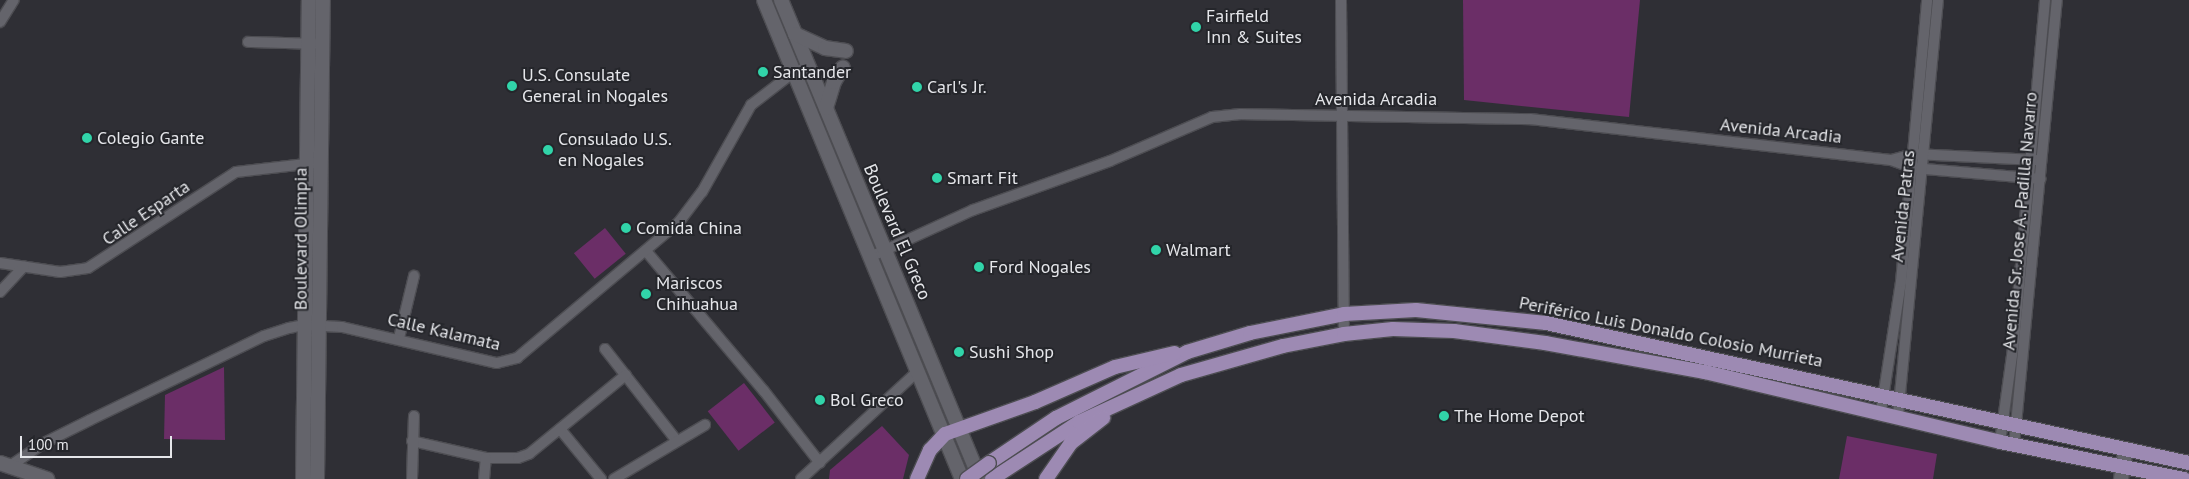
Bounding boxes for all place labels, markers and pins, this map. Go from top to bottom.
place label: Fairfield Inn & Suites [1206,6,1302,48]
marker: Fairfield Inn & Suites [1190,21,1202,33]
place label: Santander [773,61,851,83]
place label: U.S. Consulate General in Nogales [522,65,668,108]
marker: Santander [757,66,769,78]
place label: Carl's Jr. [927,76,987,98]
marker: U.S. Consulate General in Nogales [506,80,518,92]
marker: Carl's Jr. [911,81,923,93]
place label: Colegio Gante [97,127,204,149]
place label: Consulado U.S. en Nogales [558,129,672,172]
marker: Colegio Gante [81,132,93,144]
marker: Consulado U.S. en Nogales [542,144,554,156]
place label: Smart Fit [947,167,1018,189]
marker: Smart Fit [931,172,943,184]
place label: Comida China [636,217,742,239]
marker: Comida China [620,222,632,234]
place label: Walmart [1166,239,1231,261]
marker: Walmart [1150,244,1162,256]
place label: Ford Nogales [989,256,1091,278]
marker: Ford Nogales [973,261,985,273]
place label: Mariscos Chihuahua [656,273,738,316]
marker: Mariscos Chihuahua [640,288,652,300]
place label: Sushi Shop [969,341,1054,363]
marker: Sushi Shop [953,346,965,358]
place label: Bol Greco [830,389,904,411]
marker: Bol Greco [814,394,826,406]
place label: The Home Depot [1454,405,1584,427]
marker: The Home Depot [1438,410,1450,422]

